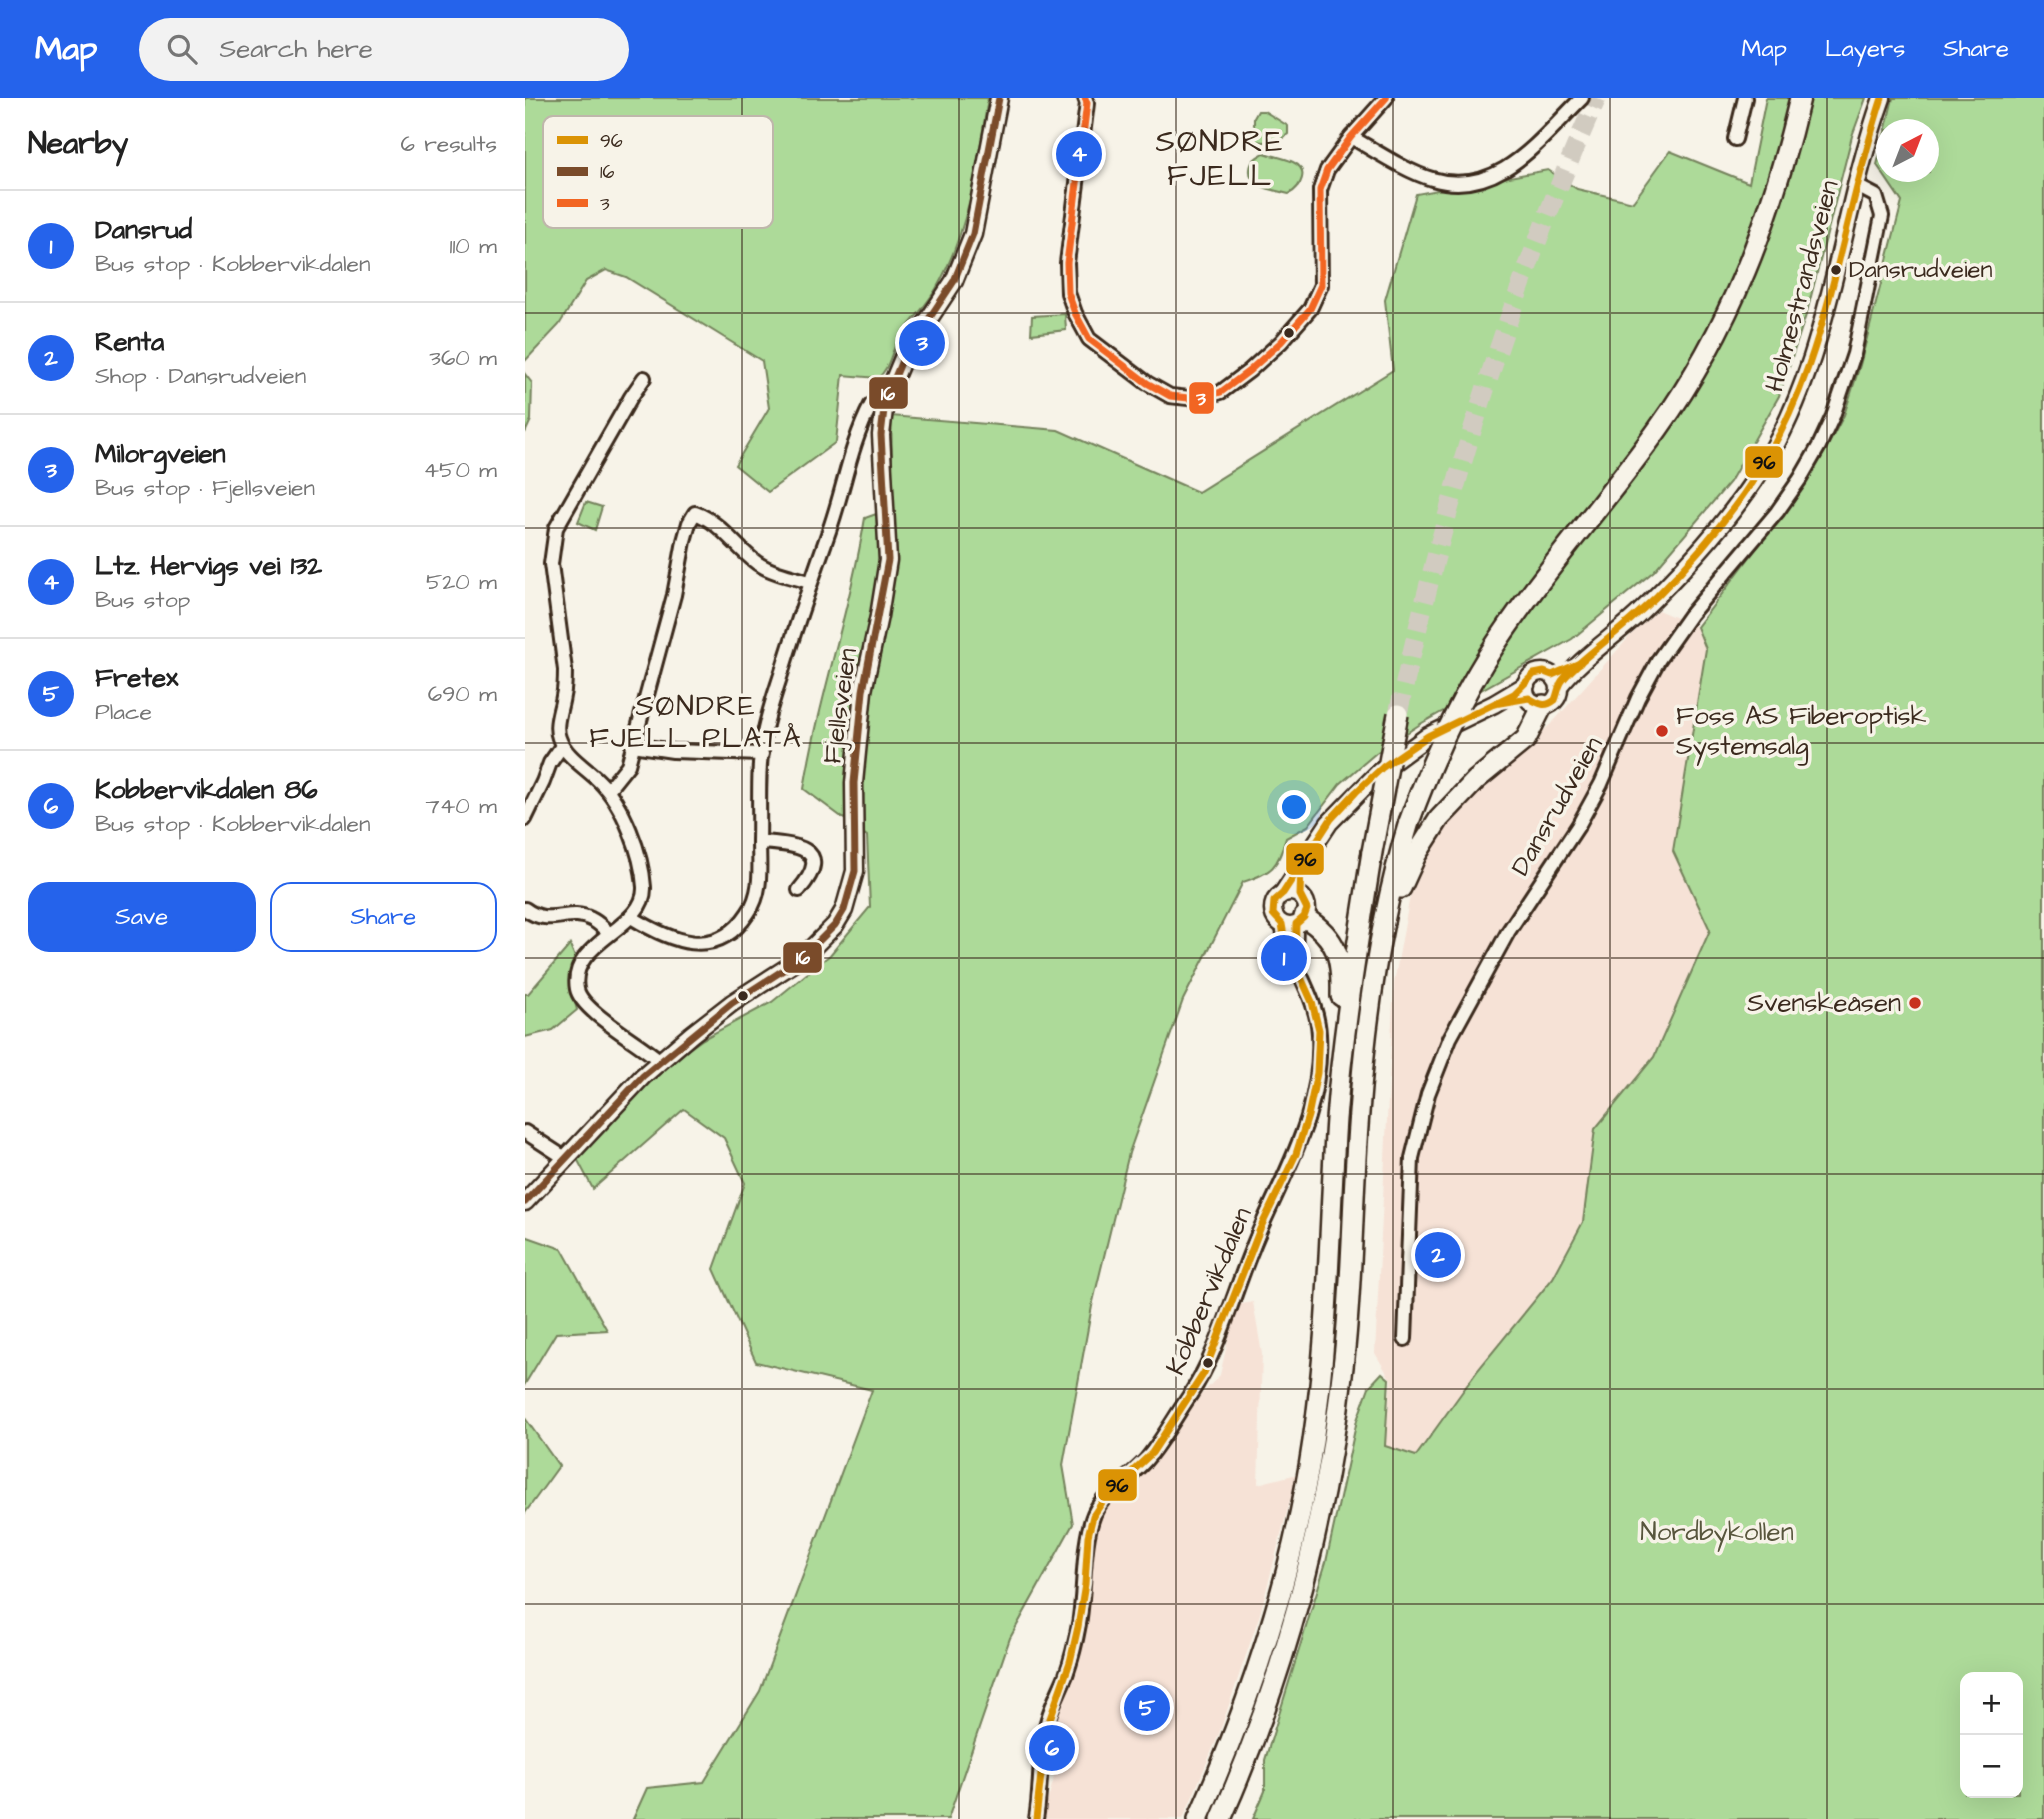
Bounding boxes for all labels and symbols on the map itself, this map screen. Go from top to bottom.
legend [543,116,773,228]
north arrow [1876,119,1939,182]
district label: SØNDRE FJELL [1156,121,1284,197]
text: 96 [600,128,623,155]
pin: 4 [1056,128,1102,180]
text: 16 [600,159,614,186]
street label: Holmestrandsveien [1756,176,1848,396]
text: 3 [600,191,610,218]
place label: Dansrudveien [1849,253,1993,287]
marker: Dansrudveien [1829,263,1843,277]
pin: 3 [899,317,945,369]
unlabelled marker [1282,326,1296,340]
line badge: 16 [868,376,909,410]
text: 16 [881,381,895,408]
line badge: 3 [1188,381,1215,415]
text: 3 [1195,386,1206,413]
line badge: 96 [1744,445,1784,479]
text: 96 [1753,450,1775,477]
street label: Fjellsveien [814,646,866,766]
district label: SØNDRE FJELL PLATÅ [589,687,803,758]
place label: Foss AS Fiberoptisk Systemsalg [1676,698,1926,766]
marker: Foss AS Fiberoptisk Systemsalg [1654,723,1670,739]
street label: Dansrudveien [1503,730,1611,882]
your location [1277,790,1311,824]
line badge: 96 [1285,842,1325,876]
text: 96 [1294,847,1316,874]
pin: 1 [1261,932,1307,984]
line badge: 16 [782,941,823,974]
text: 16 [796,945,810,972]
place label: Svenskeåsen [1747,985,1901,1021]
unlabelled marker [736,989,750,1003]
marker: Svenskeåsen [1907,995,1923,1011]
street label: Kobbervikdalen [1157,1202,1261,1380]
pin: 2 [1415,1229,1461,1281]
unlabelled marker [1201,1356,1215,1370]
line badge: 96 [1097,1468,1138,1502]
text: 96 [1106,1473,1128,1500]
park label: Nordbykollen [1640,1514,1794,1552]
pin: 5 [1124,1682,1170,1734]
pin: 6 [1029,1722,1075,1774]

